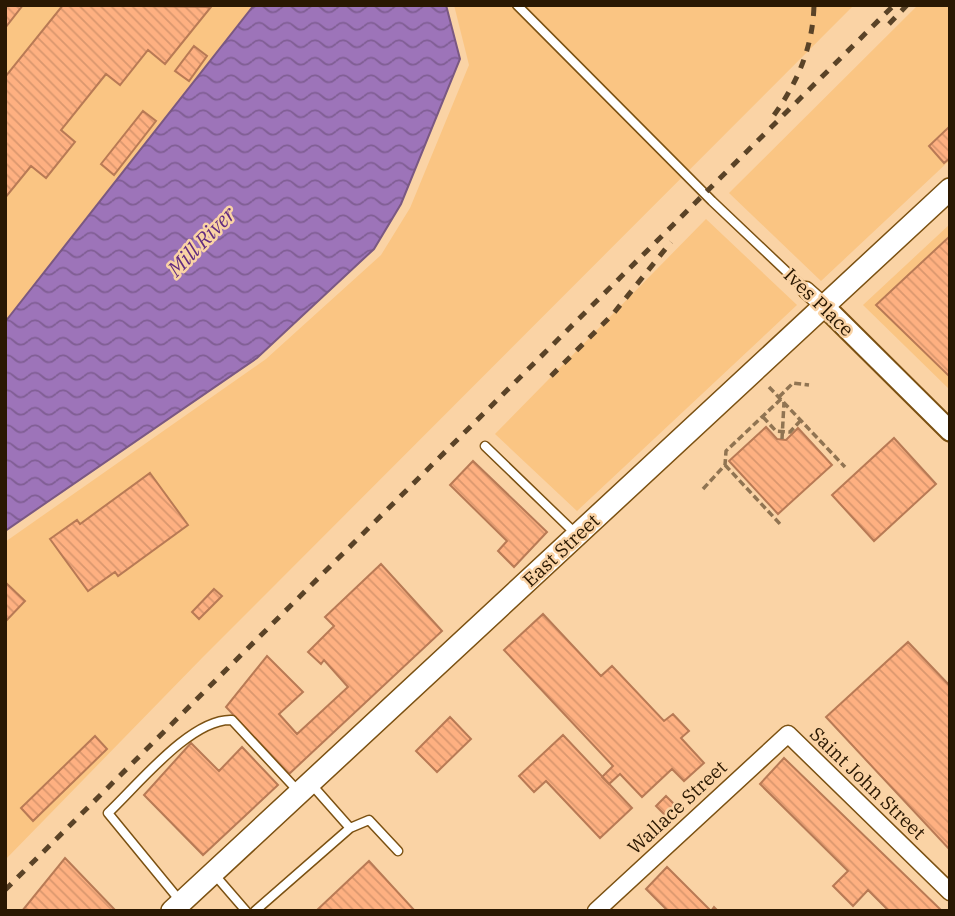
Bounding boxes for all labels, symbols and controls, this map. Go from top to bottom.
water label: Mill River [160,200,242,283]
street label: Ives Place [779,263,859,341]
street label: East Street [518,508,605,592]
street label: Saint John Street [805,722,931,845]
street label: Wallace Street [622,755,732,859]

